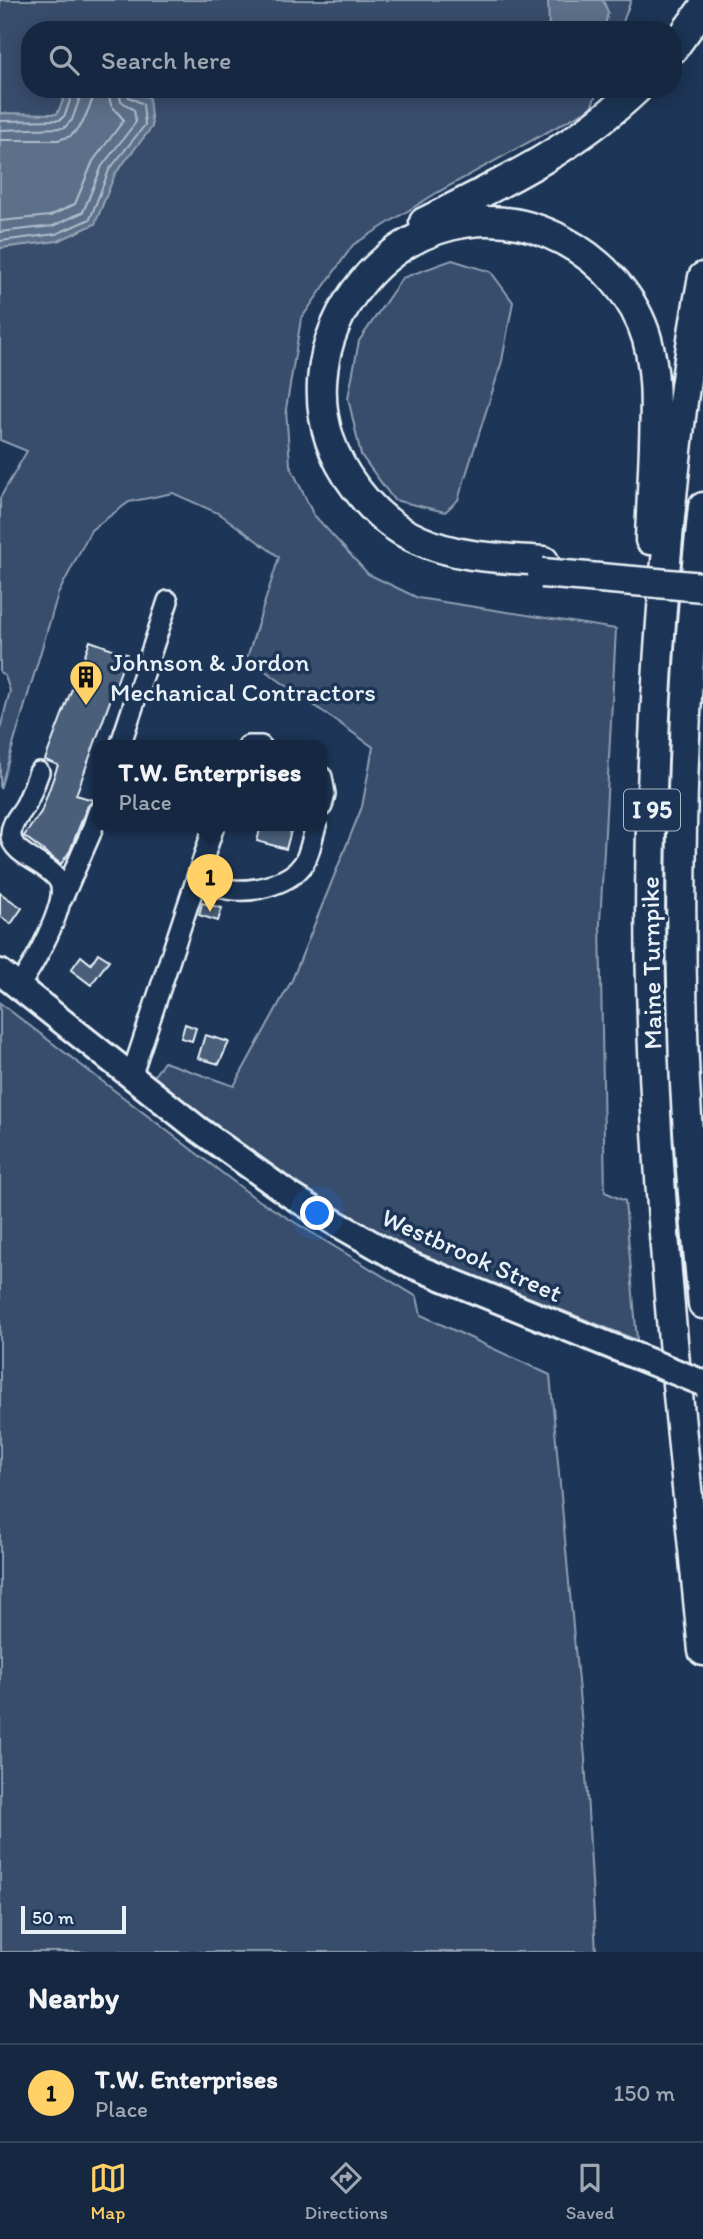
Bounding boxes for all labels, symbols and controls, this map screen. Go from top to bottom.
search box [21,21,682,98]
icon: search [45,41,83,79]
text: Search here [101,44,231,76]
place label: Johnson & Jordon Mechanical Contractors [110,646,376,708]
building icon: Johnson & Jordon Mechanical Contractors [67,658,105,707]
popup [93,740,327,831]
text: T.W. Enterprises [119,756,301,788]
text: Place [119,788,172,816]
road number: I 95 [624,790,680,830]
pin: 1 [187,854,233,912]
street label: Maine Turnpike [633,876,669,1050]
your location [300,1196,334,1230]
street label: Westbrook Street [377,1201,567,1309]
scale bar [21,1903,126,1935]
text: 50 m [32,1906,74,1929]
text: Nearby [28,1979,119,2016]
text: T.W. Enterprises [95,2063,278,2095]
text: 1 [46,2079,56,2107]
text: 150 m [614,2079,675,2107]
text: Place [95,2095,148,2123]
tab: Map [89,2159,127,2224]
tab: Directions [304,2159,388,2224]
tab: Saved [566,2159,614,2224]

